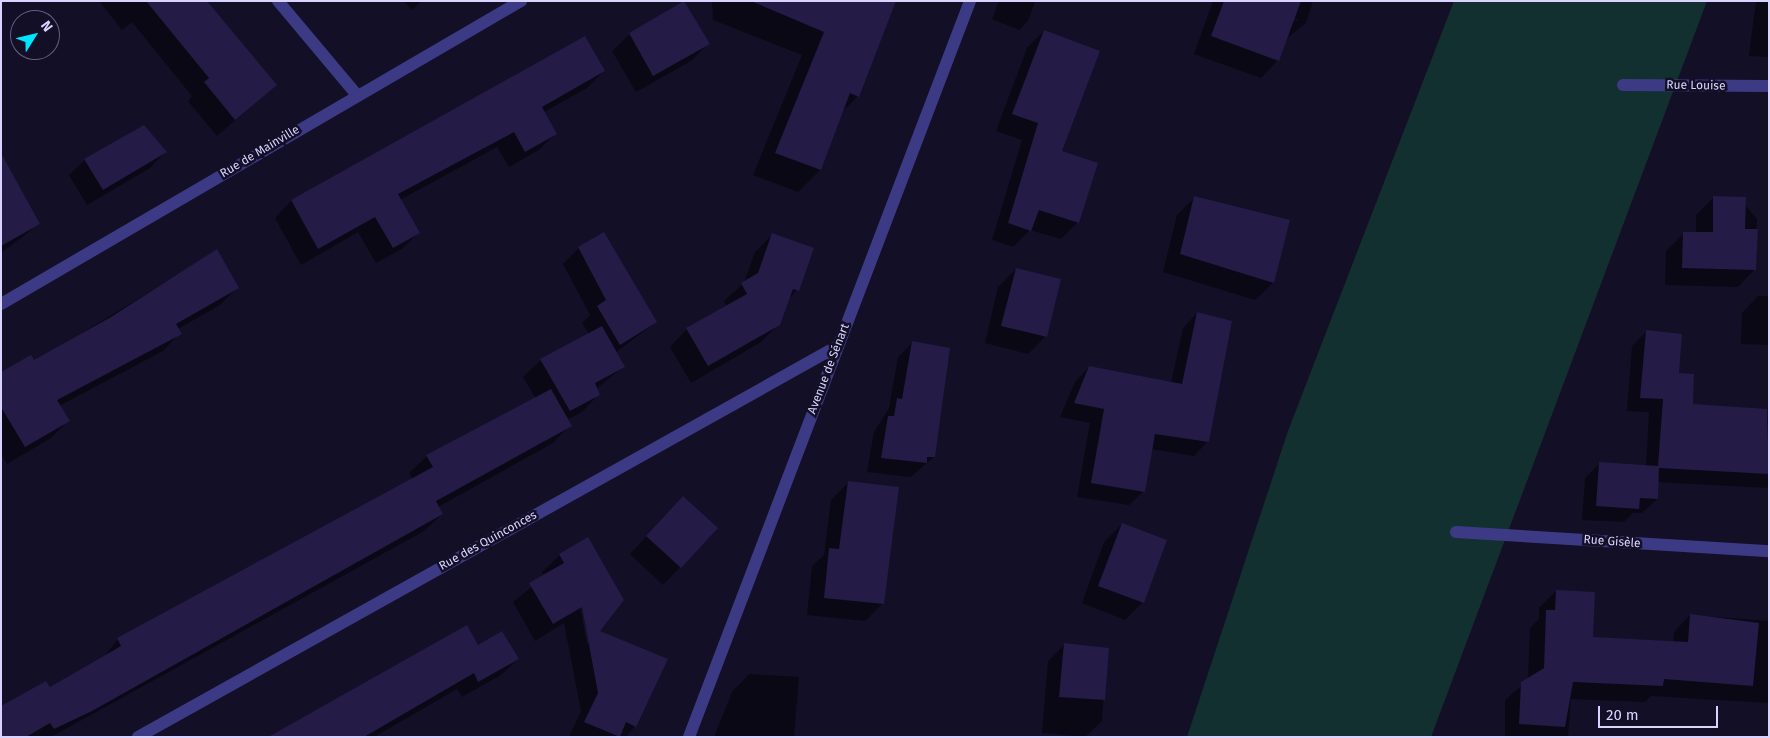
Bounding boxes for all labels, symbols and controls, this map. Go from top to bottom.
north arrow [10,10,60,60]
text: N [37,18,56,35]
street label: Rue Louise [1666,78,1726,94]
street label: Rue de Mainville [218,123,302,181]
street label: Avenue de Sénart [805,322,853,416]
street label: Rue des Quinconces [437,508,539,574]
street label: Rue Gisèle [1583,533,1641,551]
scale bar [1600,696,1720,728]
text: 20 m [1606,706,1639,724]

